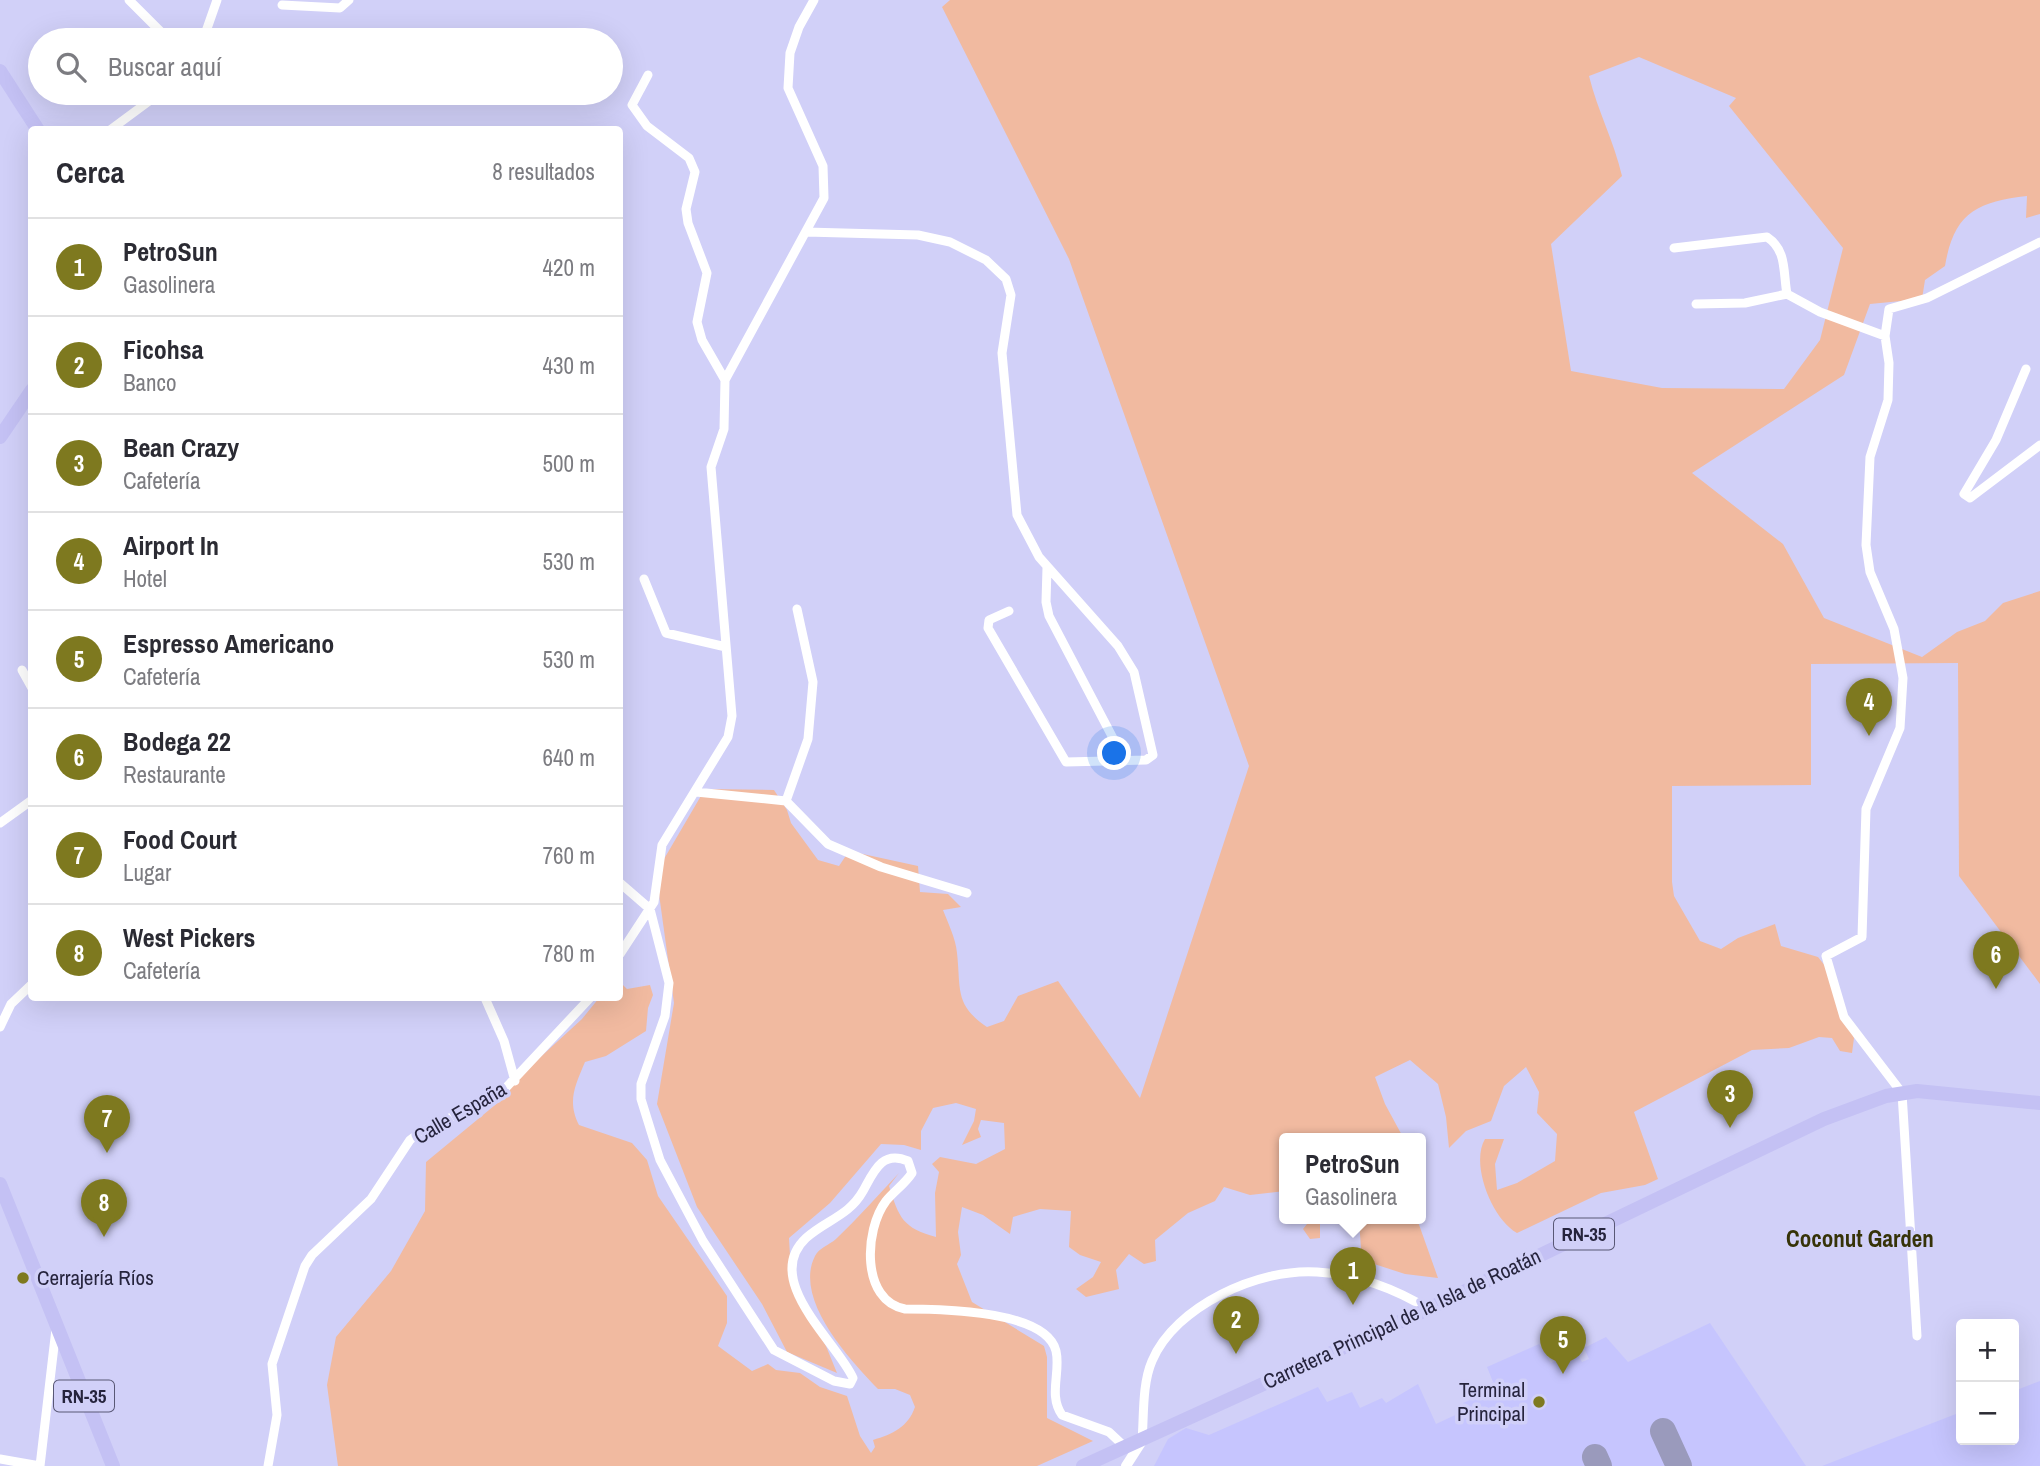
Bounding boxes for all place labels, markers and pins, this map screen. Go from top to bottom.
pin: 4 [1846,678,1892,736]
pin: 6 [1973,931,2019,989]
pin: 3 [1707,1070,1753,1128]
pin: 7 [84,1095,130,1153]
pin: 8 [81,1179,127,1237]
pin: 1 [1330,1247,1376,1305]
place label: Cerrajería Ríos [37,1263,154,1292]
marker: Cerrajería Ríos [15,1270,31,1286]
pin: 2 [1213,1296,1259,1354]
pin: 5 [1540,1316,1586,1374]
place label: Terminal Principal [1457,1375,1525,1428]
marker: Terminal Principal [1531,1394,1547,1410]

